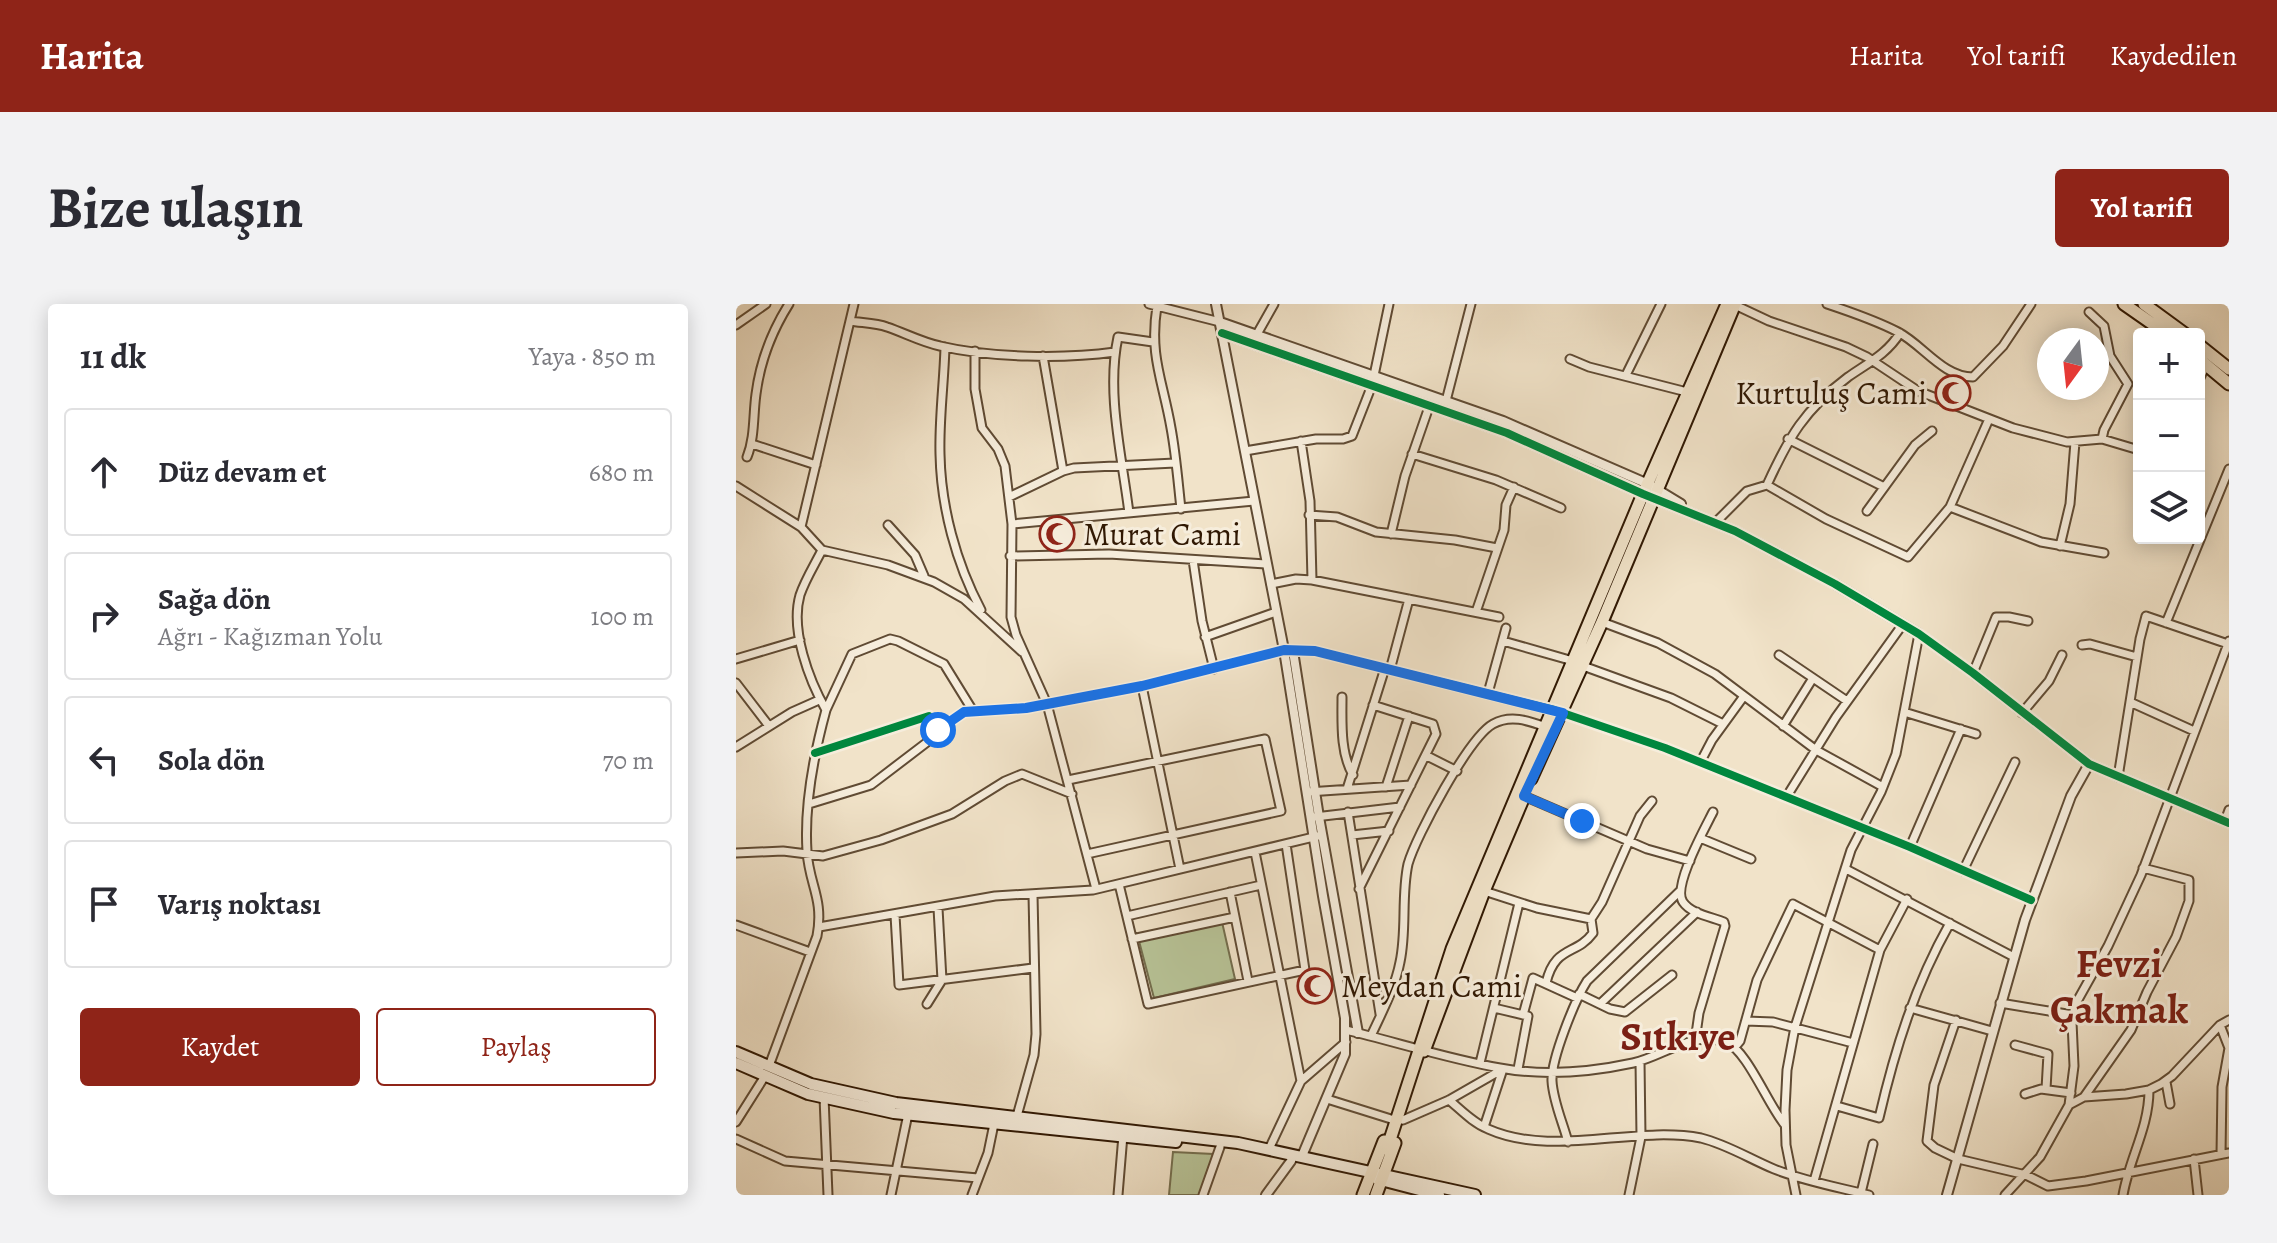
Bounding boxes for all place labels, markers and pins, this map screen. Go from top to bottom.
place label: Kurtuluş Cami [1735,371,1927,415]
mosque icon: Kurtuluş Cami [1934,374,1972,412]
place label: Murat Cami [1083,512,1241,556]
mosque icon: Murat Cami [1038,515,1076,553]
place label: Meydan Cami [1341,964,1522,1008]
mosque icon: Meydan Cami [1296,967,1334,1005]

